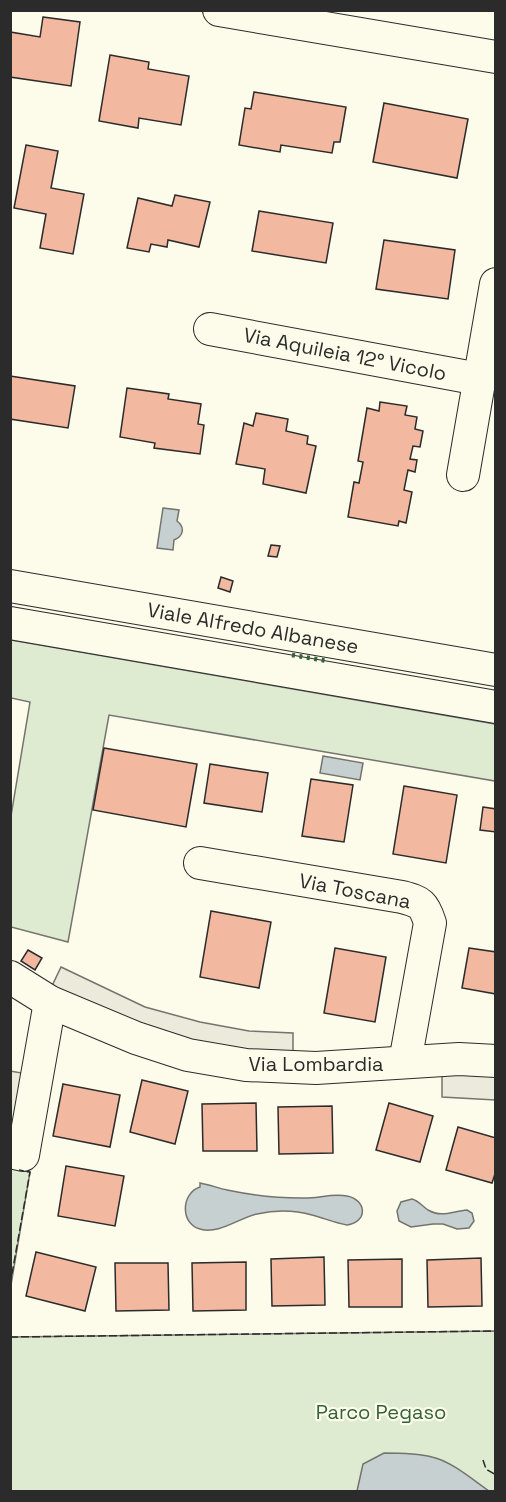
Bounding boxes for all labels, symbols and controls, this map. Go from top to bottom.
street label: Via Aquileia 12° Vicolo [241,322,449,386]
street label: Viale Alfredo Albanese [145,597,361,659]
street label: Via Toscana [297,867,413,915]
street label: Via Lombardia [248,1051,384,1077]
park label: Parco Pegaso [316,1399,446,1425]

